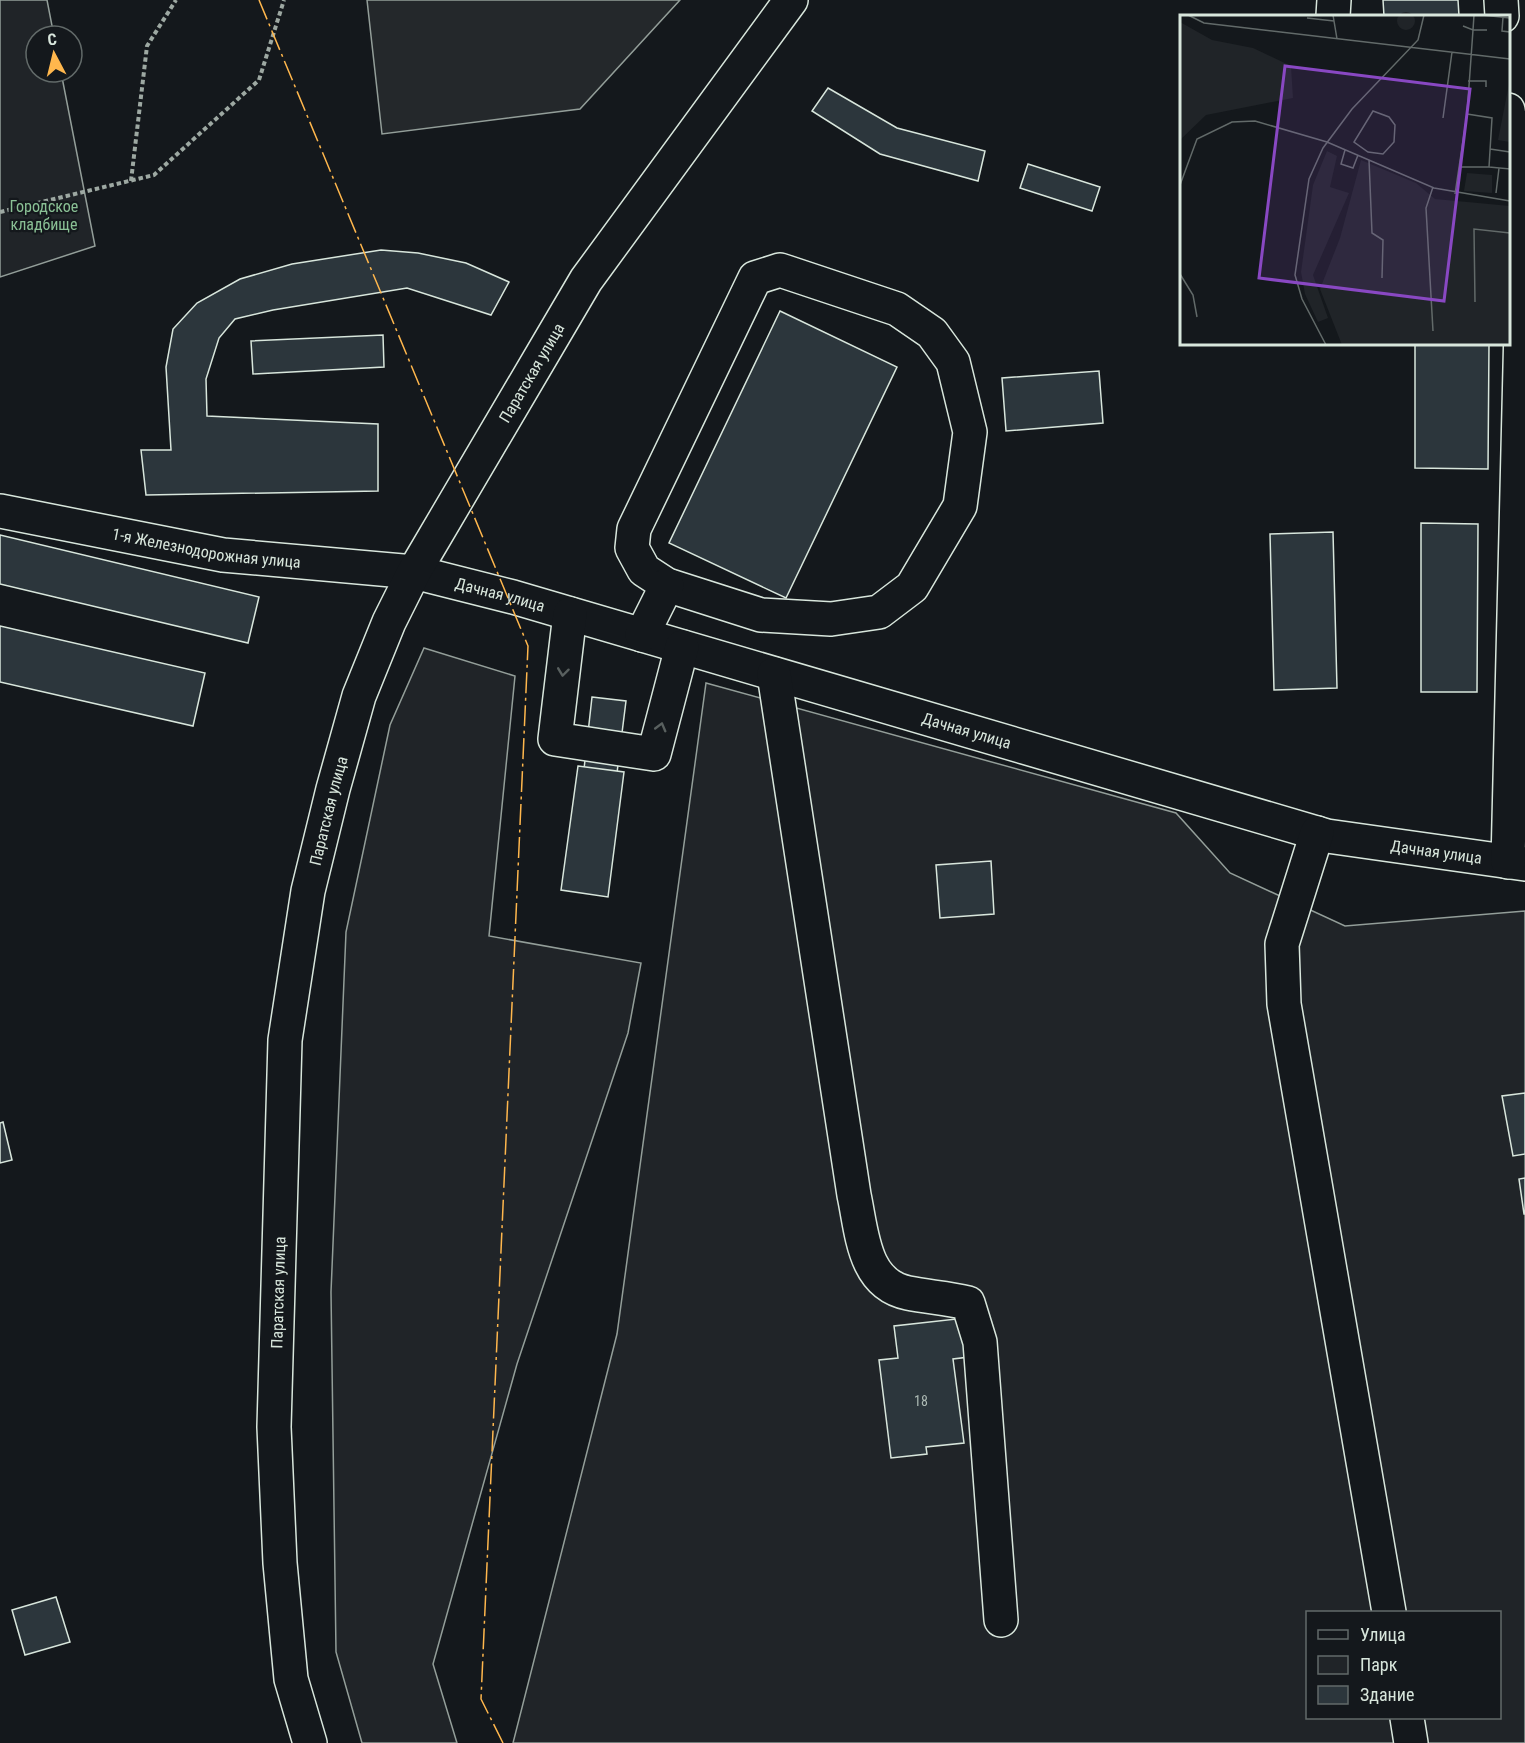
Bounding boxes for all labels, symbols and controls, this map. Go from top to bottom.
inset map [1180,15,1510,345]
north arrow [24,24,84,84]
text: С [47,30,58,50]
park label: Городское кладбище [10,197,78,234]
street label: Паратская улица [495,320,568,426]
street label: 1-я Железнодорожная улица [111,524,302,571]
street label: Дачная улица [453,573,547,615]
one-way arrow [557,668,570,677]
street label: Дачная улица [920,708,1013,752]
one-way arrow [654,722,667,732]
street label: Паратская улица [305,754,351,867]
street label: Дачная улица [1390,836,1483,867]
street label: Паратская улица [267,1236,289,1349]
house number: 18 [914,1393,928,1409]
legend [1306,1611,1501,1719]
text: Улица [1360,1624,1406,1645]
text: Парк [1360,1654,1398,1675]
text: Здание [1360,1684,1414,1705]

